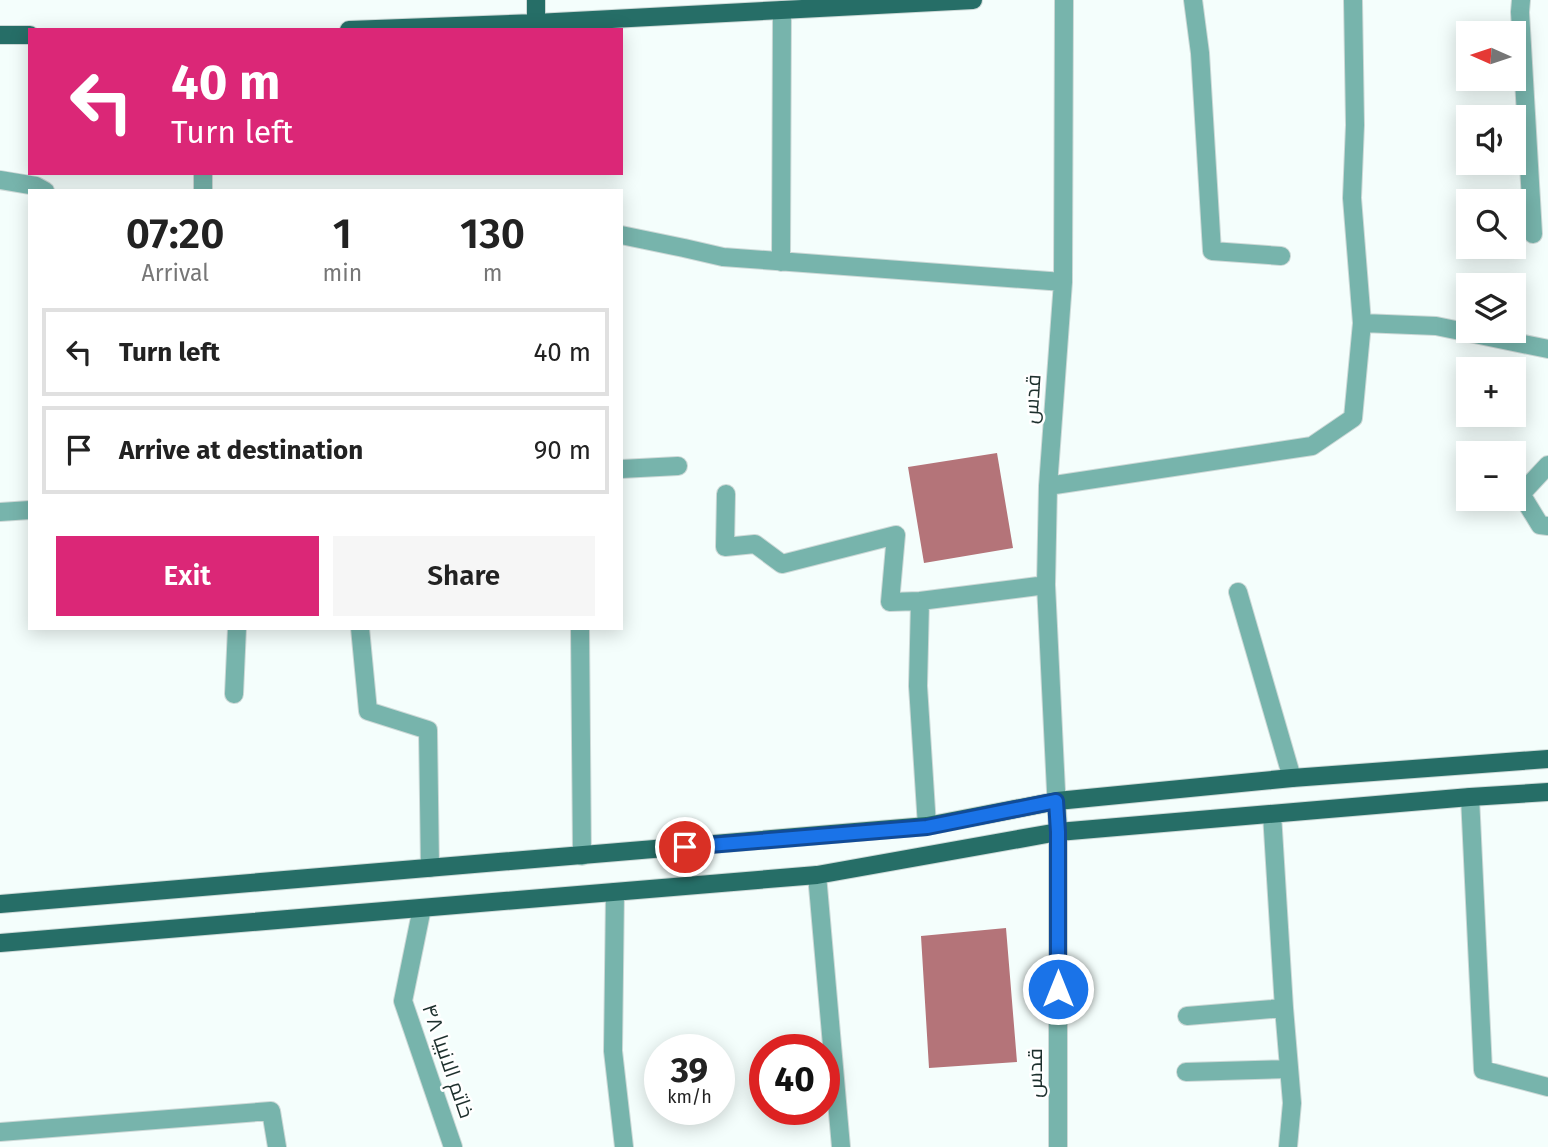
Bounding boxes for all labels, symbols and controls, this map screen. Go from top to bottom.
north arrow [1456,21,1526,91]
map controls [1456,21,1526,511]
text: 40 m [171,53,280,112]
icon: left [56,56,147,147]
button: sound [1456,105,1526,175]
text: Turn left [171,113,293,151]
button: search [1456,189,1526,259]
text: 07:20 [126,209,225,259]
text: 1 [333,209,352,259]
text: 130 [460,209,525,259]
text: Arrival [142,259,209,287]
text: min [322,259,362,287]
text: m [483,259,502,287]
button: layers [1456,273,1526,343]
icon: left [60,333,98,371]
text: Turn left [119,337,220,368]
text: 40 m [533,337,591,368]
button: + [1456,357,1526,427]
street label: قدس [1017,373,1047,425]
icon: arrive [60,431,98,469]
text: Arrive at destination [119,435,363,466]
text: 90 m [534,435,591,466]
button: − [1456,441,1526,511]
button: Exit [56,536,319,616]
button: Share [333,536,595,616]
pin [655,817,715,877]
icon: arrive [666,828,704,866]
position arrow [1021,952,1095,1026]
street label: خاتم الانبیا ۴۸ [415,1001,480,1122]
speed limit sign: 40 [749,1034,840,1125]
street label: قدس [1022,1048,1048,1098]
text: 39 [671,1049,708,1091]
text: km/h [667,1086,712,1108]

